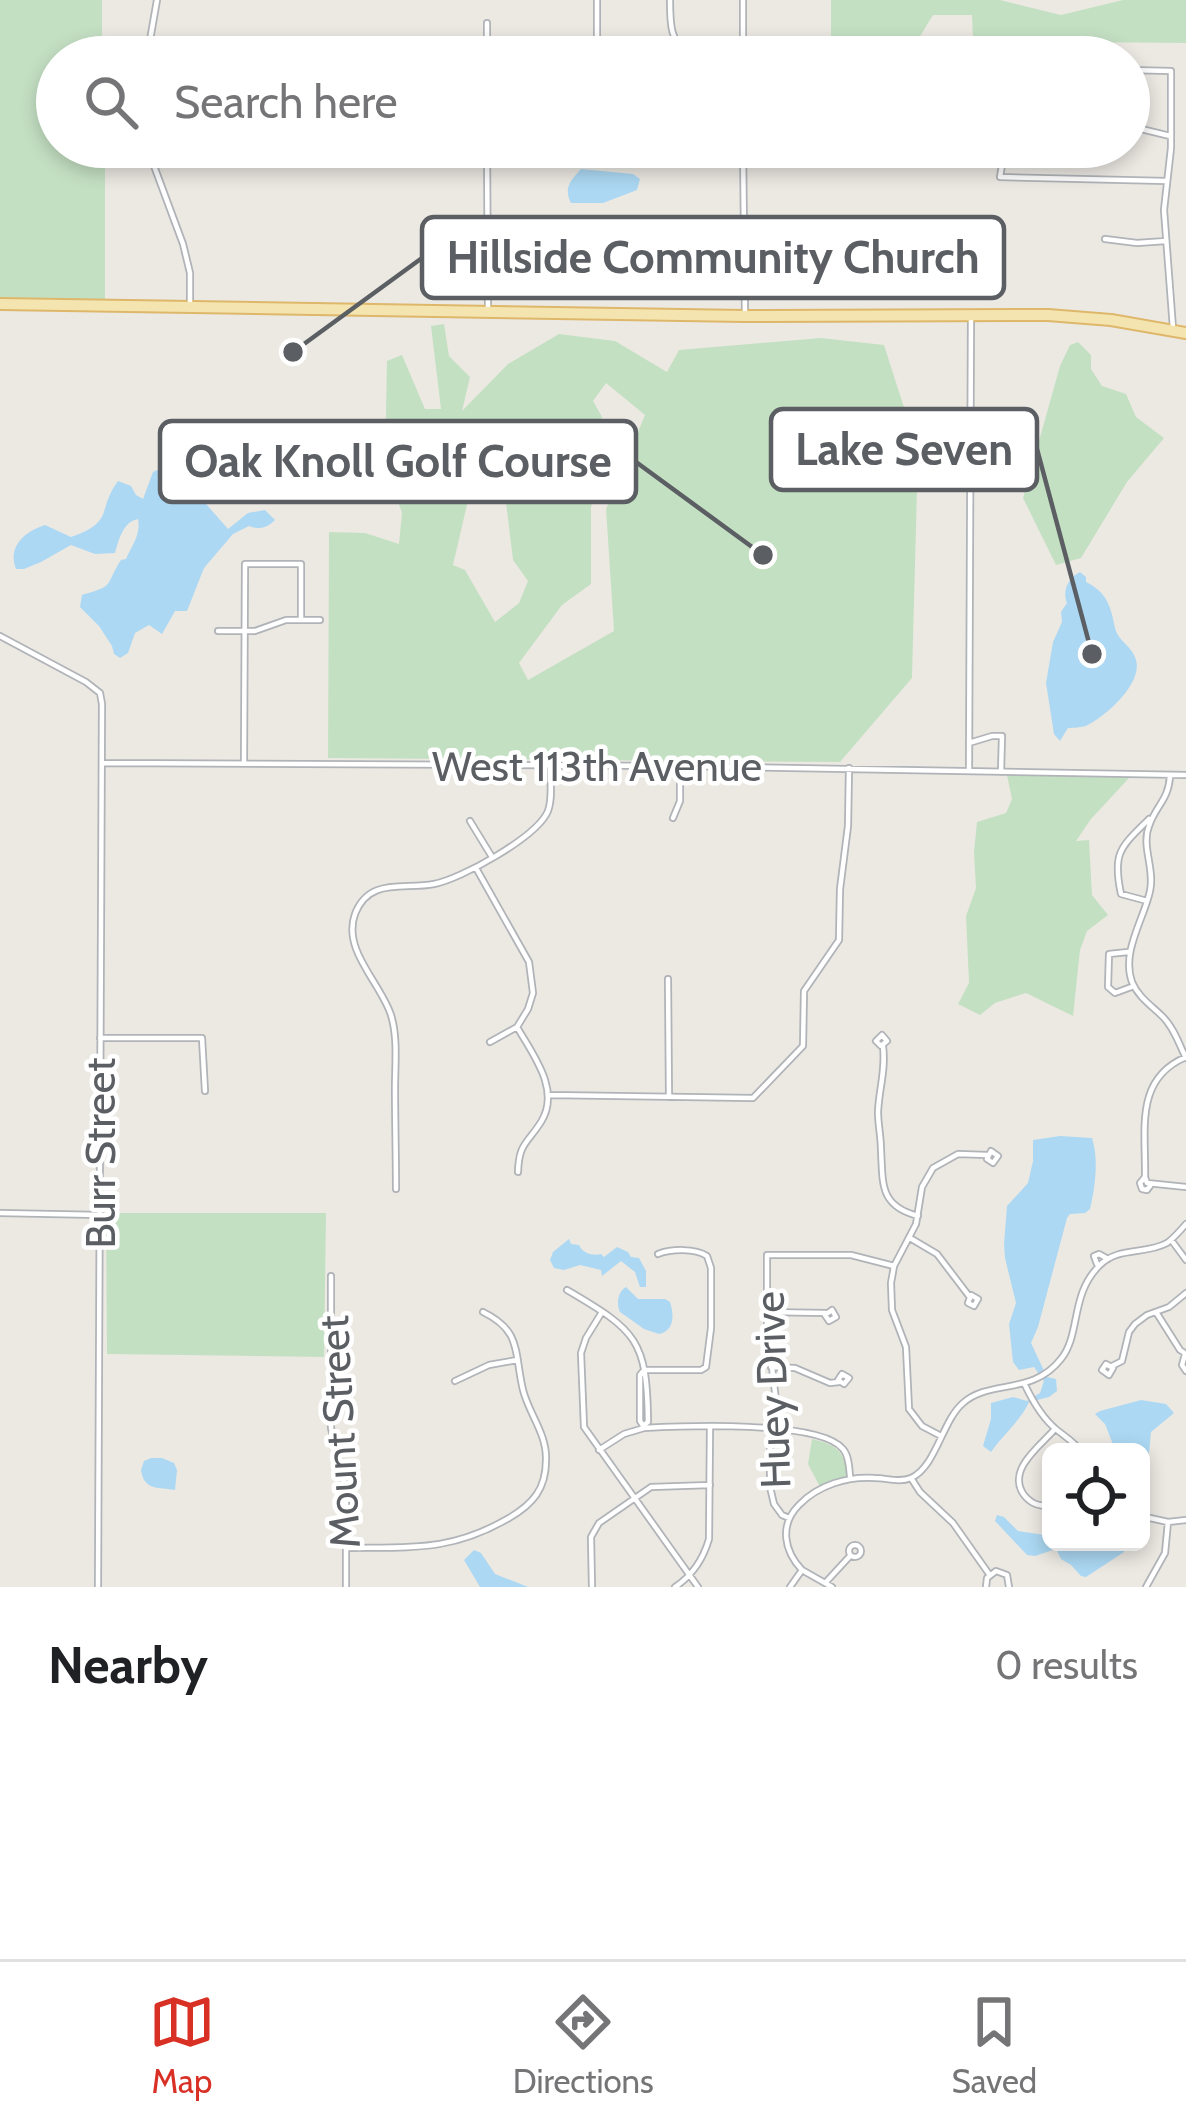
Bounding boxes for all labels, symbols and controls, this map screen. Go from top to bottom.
search box [36,36,1150,168]
icon: search [78,69,144,135]
text: Search here [174,75,398,129]
callout: Hillside Community Church [422,217,1004,298]
text: Hillside Community Church [446,230,980,284]
callout: Lake Seven [771,409,1037,490]
callout: Oak Knoll Golf Course [160,421,636,502]
text: Lake Seven [795,422,1013,476]
text: Oak Knoll Golf Course [184,434,612,488]
street label: West 113th Avenue [432,740,762,792]
street label: Burr Street [74,1058,126,1248]
street label: Huey Drive [743,1290,801,1490]
street label: Mount Street [307,1314,371,1550]
map controls [1042,1443,1150,1551]
button: locate [1042,1443,1150,1551]
text: Nearby [48,1634,208,1696]
text: 0 results [995,1641,1138,1689]
tab: Map [149,1989,215,2101]
tab: Directions [513,1989,654,2101]
tab: Saved [951,1989,1037,2101]

